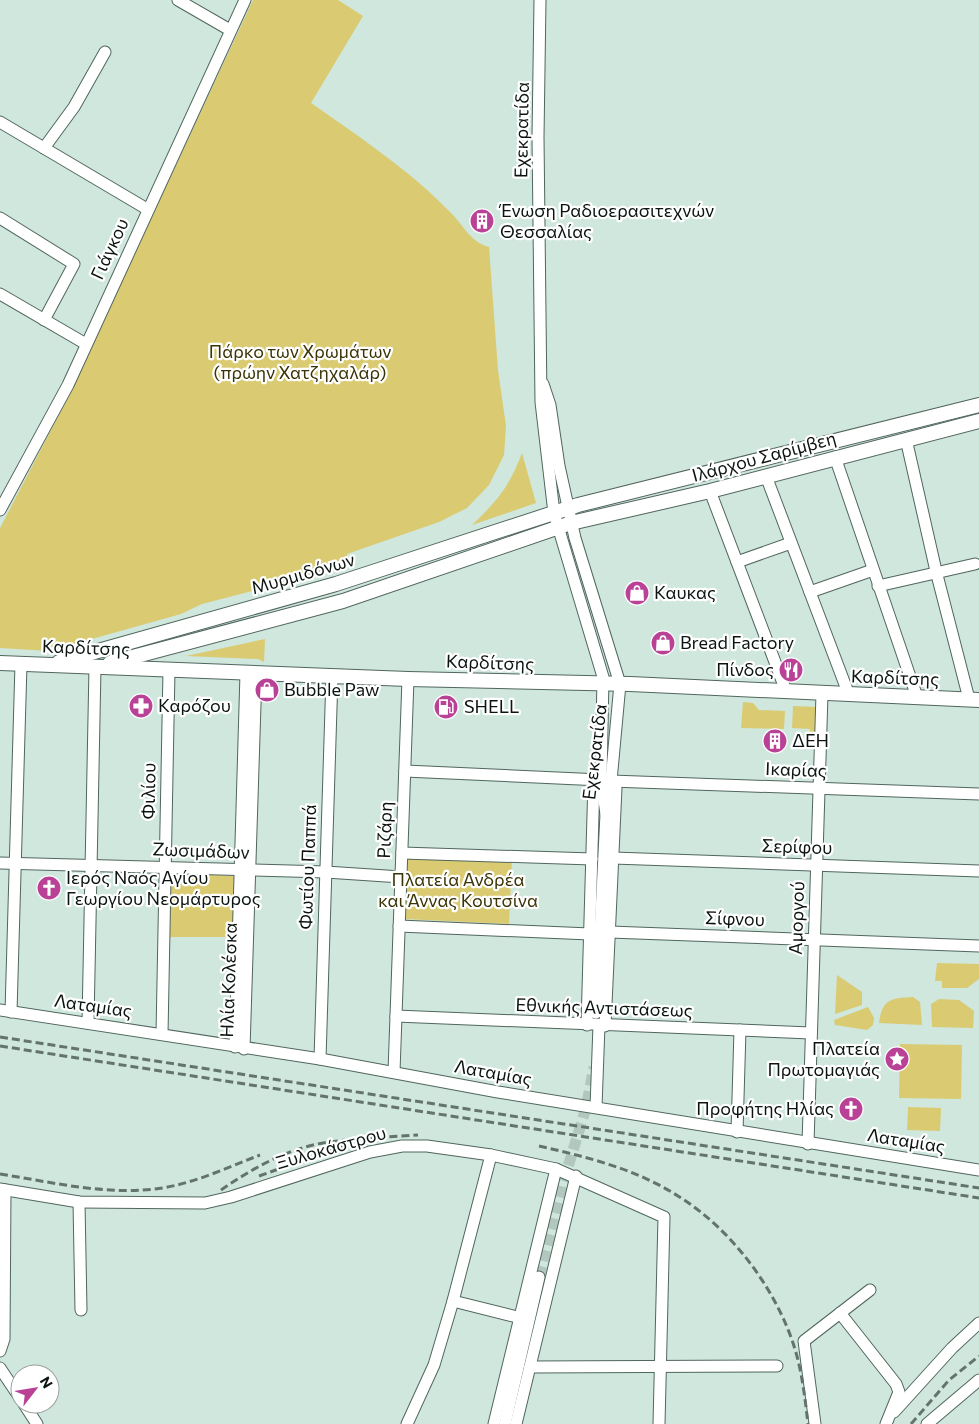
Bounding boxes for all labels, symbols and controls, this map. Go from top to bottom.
street label: Εχεκρατίδα [509,82,533,178]
place label: Ένωση Ραδιοερασιτεχνών Θεσσαλίας [498,199,714,242]
building icon: Ένωση Ραδιοερασιτεχνών Θεσσαλίας [469,208,495,234]
street label: Γιάγκου [85,215,133,283]
park label: Πάρκο των Χρωμάτων (πρώην Χατζηχαλάρ) [209,340,391,383]
street label: Ιλάρχου Σαρίμβεη [689,426,838,486]
street label: Μυρμιδόνων [248,548,357,598]
shop icon: Καυκας [624,580,650,606]
place label: Καυκας [654,581,716,603]
shop icon: Bread Factory [650,630,676,656]
place label: Bread Factory [680,631,794,653]
street label: Καρδίτσης [42,634,130,660]
street label: Καρδίτσης [446,649,534,675]
restaurant icon: Πίνδος [778,657,804,683]
place label: Πίνδος [716,658,774,680]
street label: Καρδίτσης [851,664,939,690]
shop icon: Bubble Paw [254,677,280,703]
place label: Bubble Paw [284,678,379,700]
pharmacy icon: Καρόζου [128,693,154,719]
place label: Καρόζου [158,694,231,716]
fuel station icon: SHELL [433,694,459,720]
place label: SHELL [464,695,519,717]
street label: Εχεκρατίδα [577,703,611,801]
building icon: ΔΕΗ [762,728,788,754]
place label: ΔΕΗ [792,729,829,751]
street label: Ικαρίας [765,757,827,781]
street label: Φιλίου [137,762,159,819]
street label: Ριζάρη [372,801,396,859]
street label: Φωτίου Παππά [294,804,320,930]
street label: Σερίφου [761,834,833,858]
street label: Ζωσιμάδων [152,837,250,863]
place label: Ιερός Ναός Αγίου Γεωργίου Νεομάρτυρος [66,866,261,909]
park label: Πλατεία Ανδρέα και Άννας Κουτσίνα [378,868,538,911]
church icon: Ιερός Ναός Αγίου Γεωργίου Νεομάρτυρος [36,875,62,901]
street label: Αμοργού [784,881,808,955]
street label: Σίφνου [705,906,765,930]
street label: Ηλία Κολέσκα [215,922,241,1038]
street label: Λαταμίας [53,989,134,1021]
street label: Εθνικής Αντιστάσεως [515,993,693,1021]
place label: Πλατεία Πρωτομαγιάς [767,1037,880,1080]
place icon: Πλατεία Πρωτομαγιάς [884,1046,910,1072]
street label: Λαταμίας [453,1054,534,1090]
church icon: Προφήτης Ηλίας [838,1096,864,1122]
place label: Προφήτης Ηλίας [696,1097,834,1119]
street label: Ξυλοκάστρου [273,1121,388,1173]
street label: Λαταμίας [866,1123,947,1157]
north arrow [10,1364,60,1414]
text: N [37,1373,57,1391]

